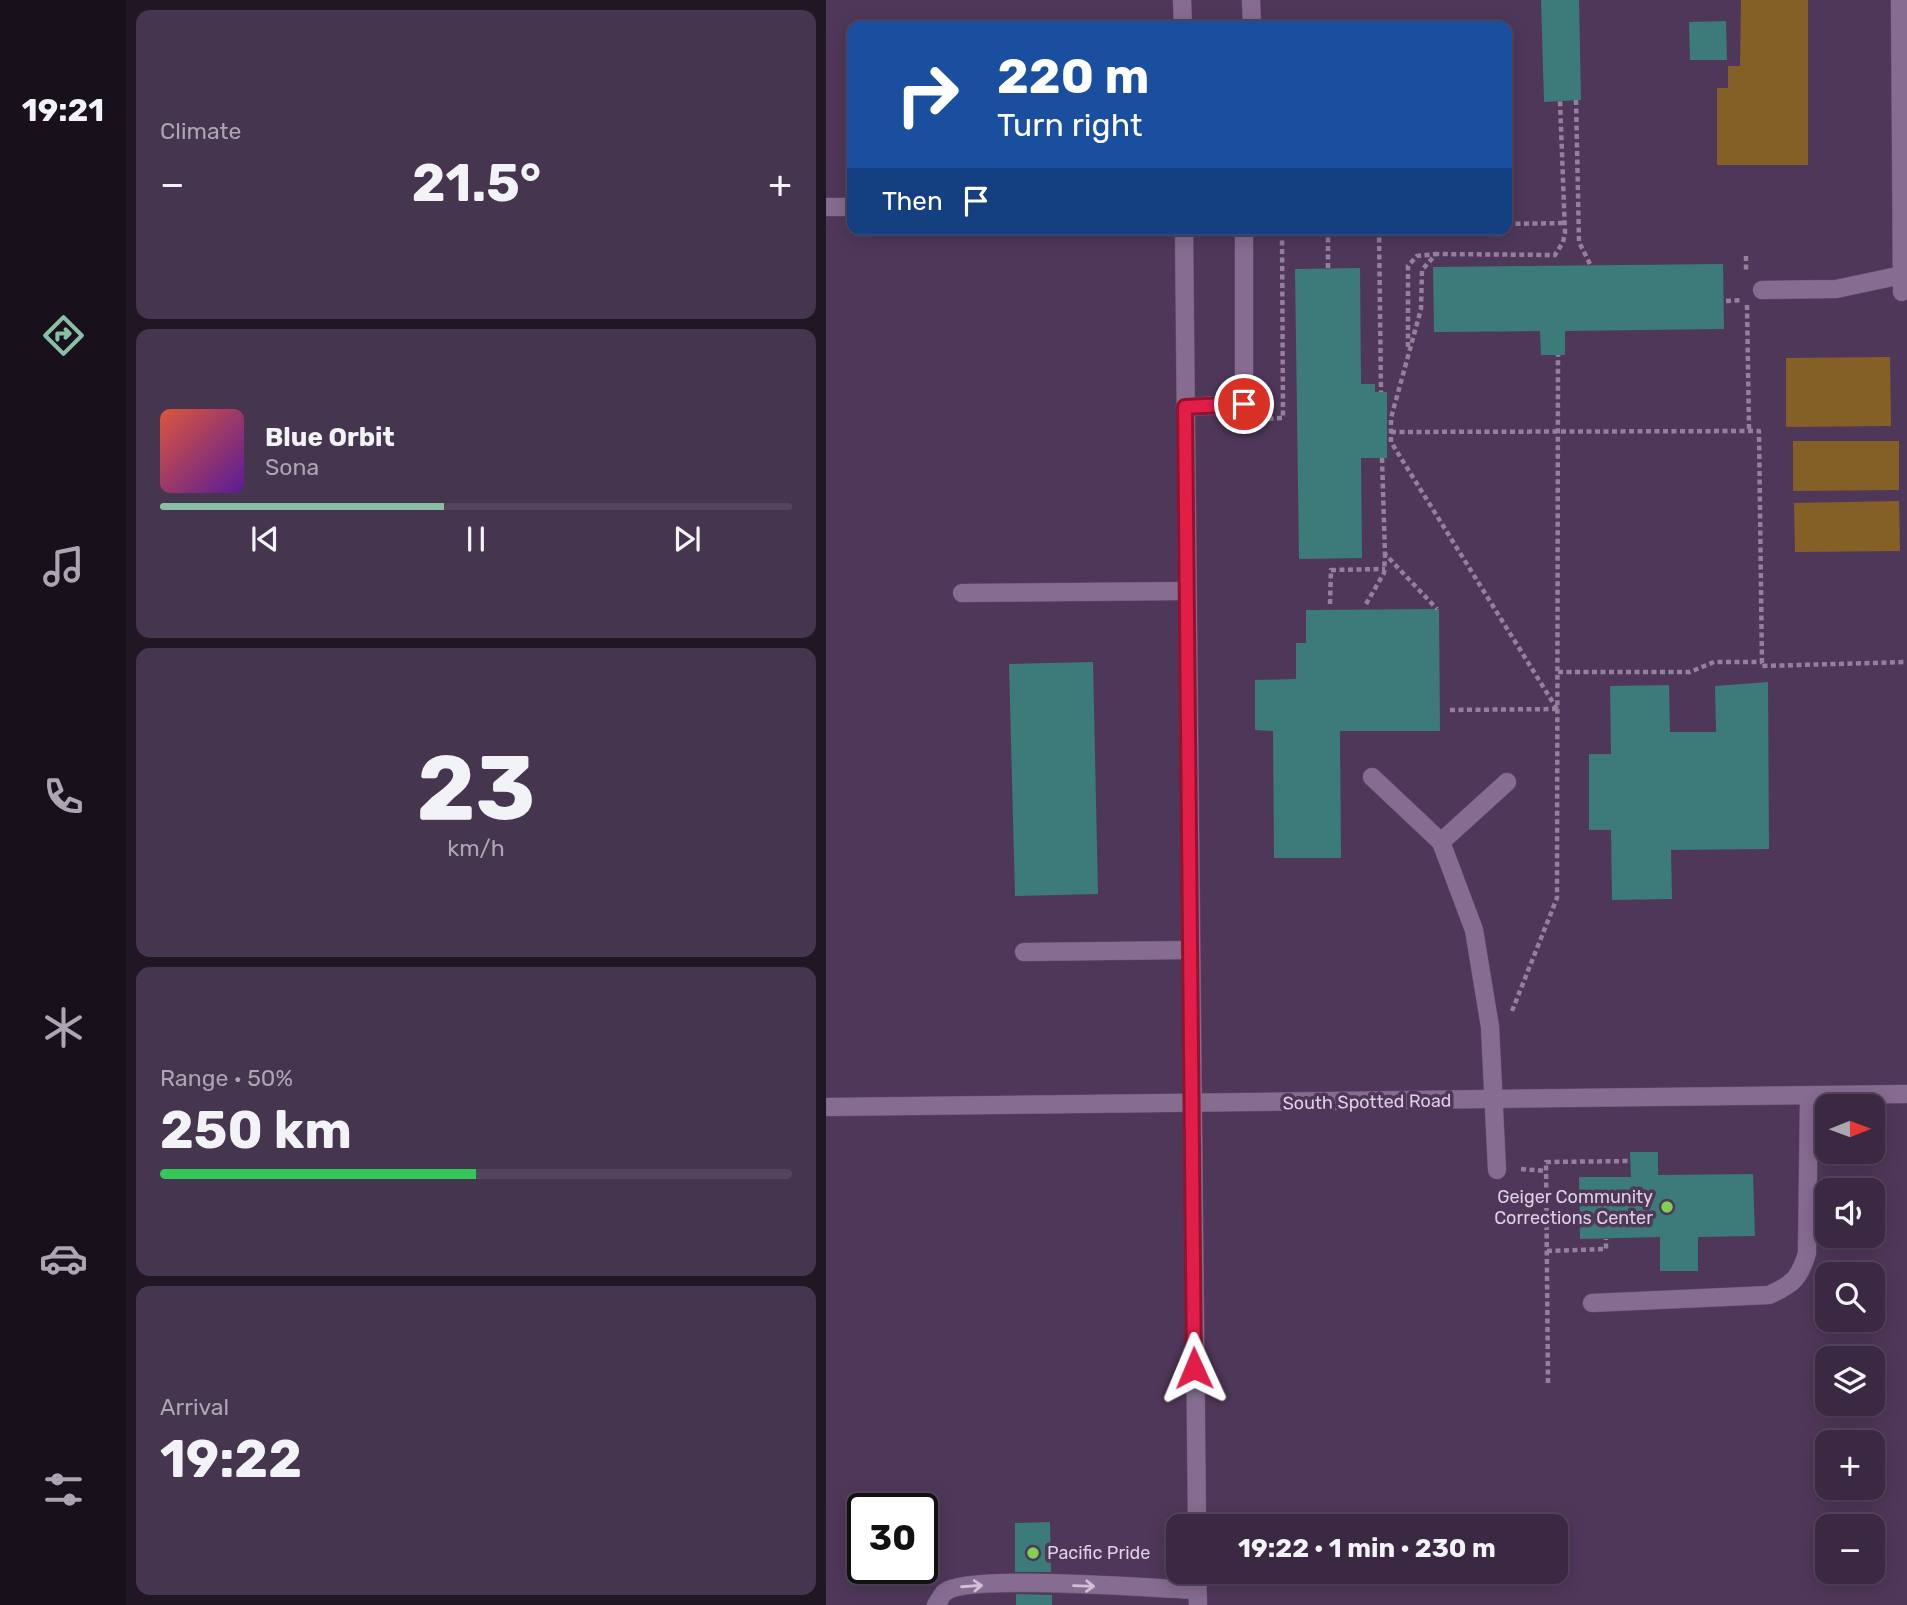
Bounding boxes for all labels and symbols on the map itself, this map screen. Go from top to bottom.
pin [1214,374,1274,434]
street label: South Spotted Road [1282,1090,1452,1114]
north arrow [1815,1094,1885,1164]
place label: Geiger Community Corrections Center [1494,1186,1653,1229]
marker: Geiger Community Corrections Center [1659,1199,1675,1215]
position arrow [1157,1331,1231,1405]
speed limit sign: 30 [847,1493,938,1584]
place label: Pacific Pride [1047,1542,1150,1564]
marker: Pacific Pride [1025,1545,1041,1561]
one-way arrow [960,1579,983,1592]
one-way arrow [1072,1580,1095,1593]

